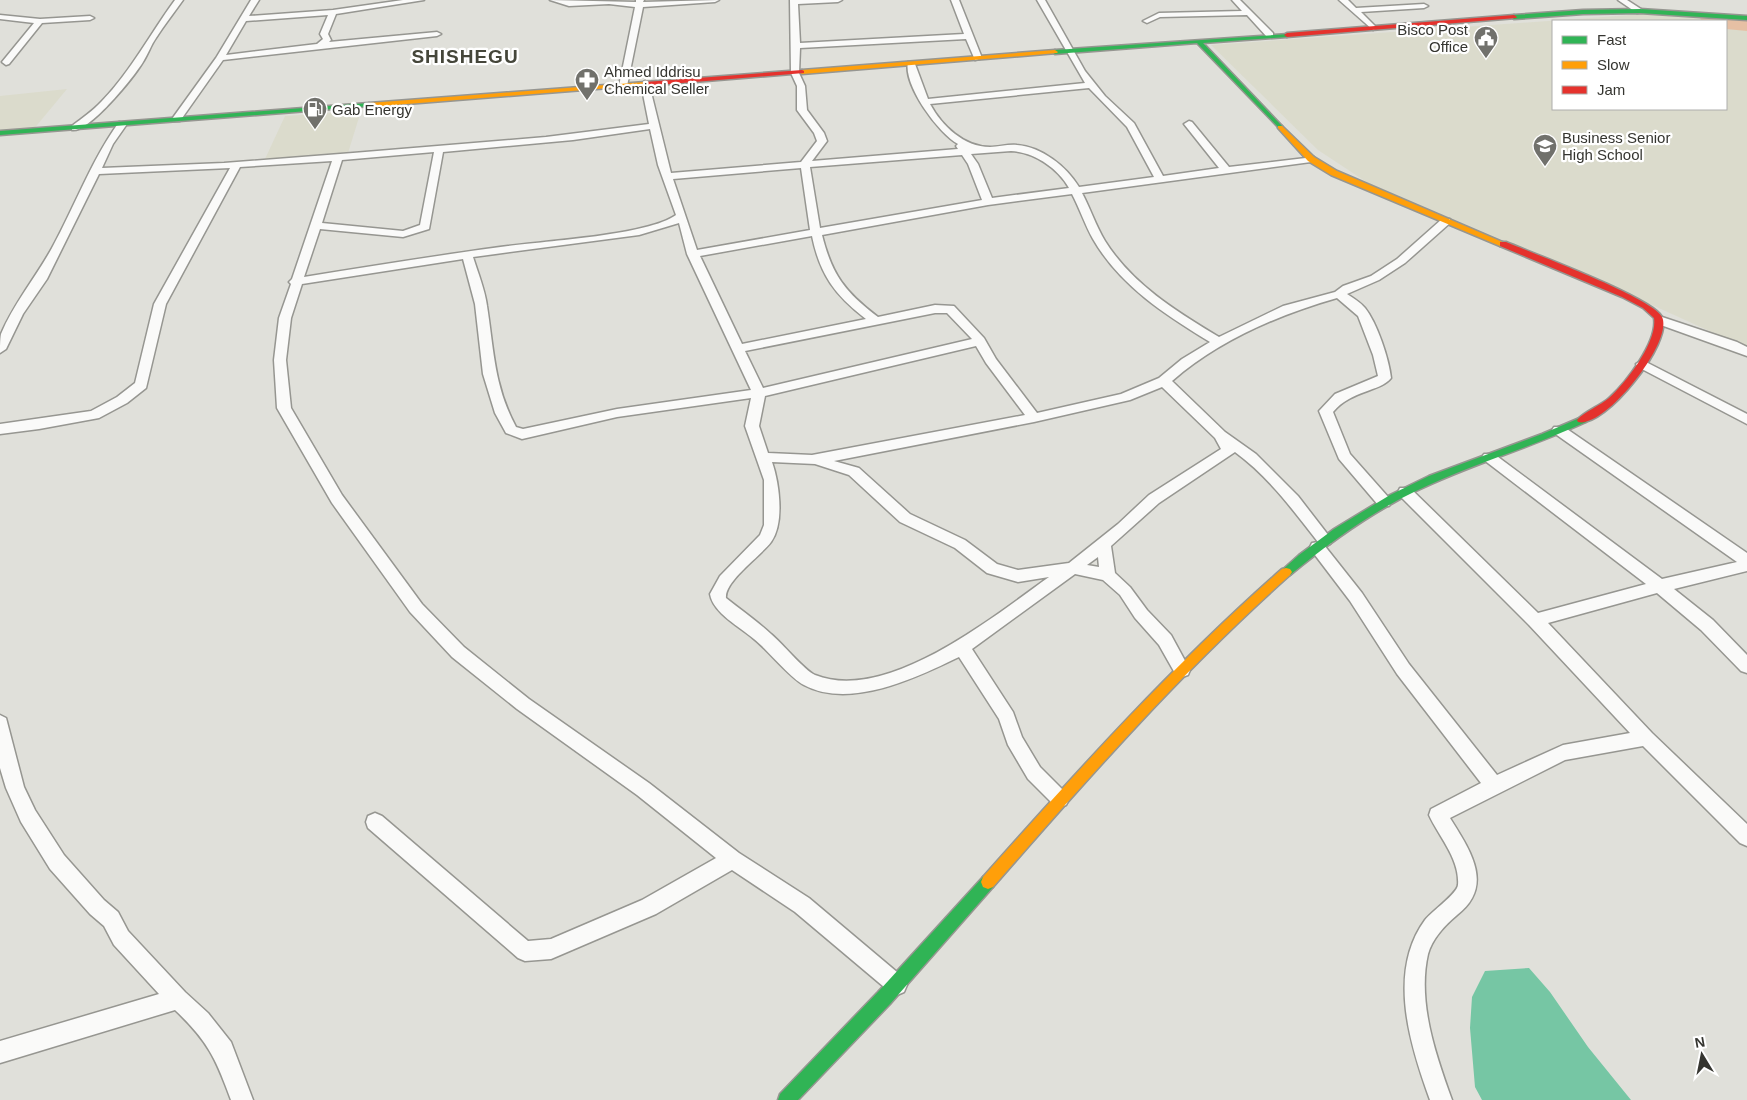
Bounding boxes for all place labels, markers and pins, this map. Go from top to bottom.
place label: Bisco Post Office [1397,21,1469,55]
public building icon: Bisco Post Office [1473,25,1499,59]
place label: Ahmed Iddrisu Chemical Seller [604,63,709,97]
pharmacy icon: Ahmed Iddrisu Chemical Seller [574,67,600,101]
fuel station icon: Gab Energy [302,96,328,130]
place label: Gab Energy [332,101,413,118]
place label: Business Senior High School [1562,129,1670,163]
school or university icon: Business Senior High School [1532,133,1558,167]

